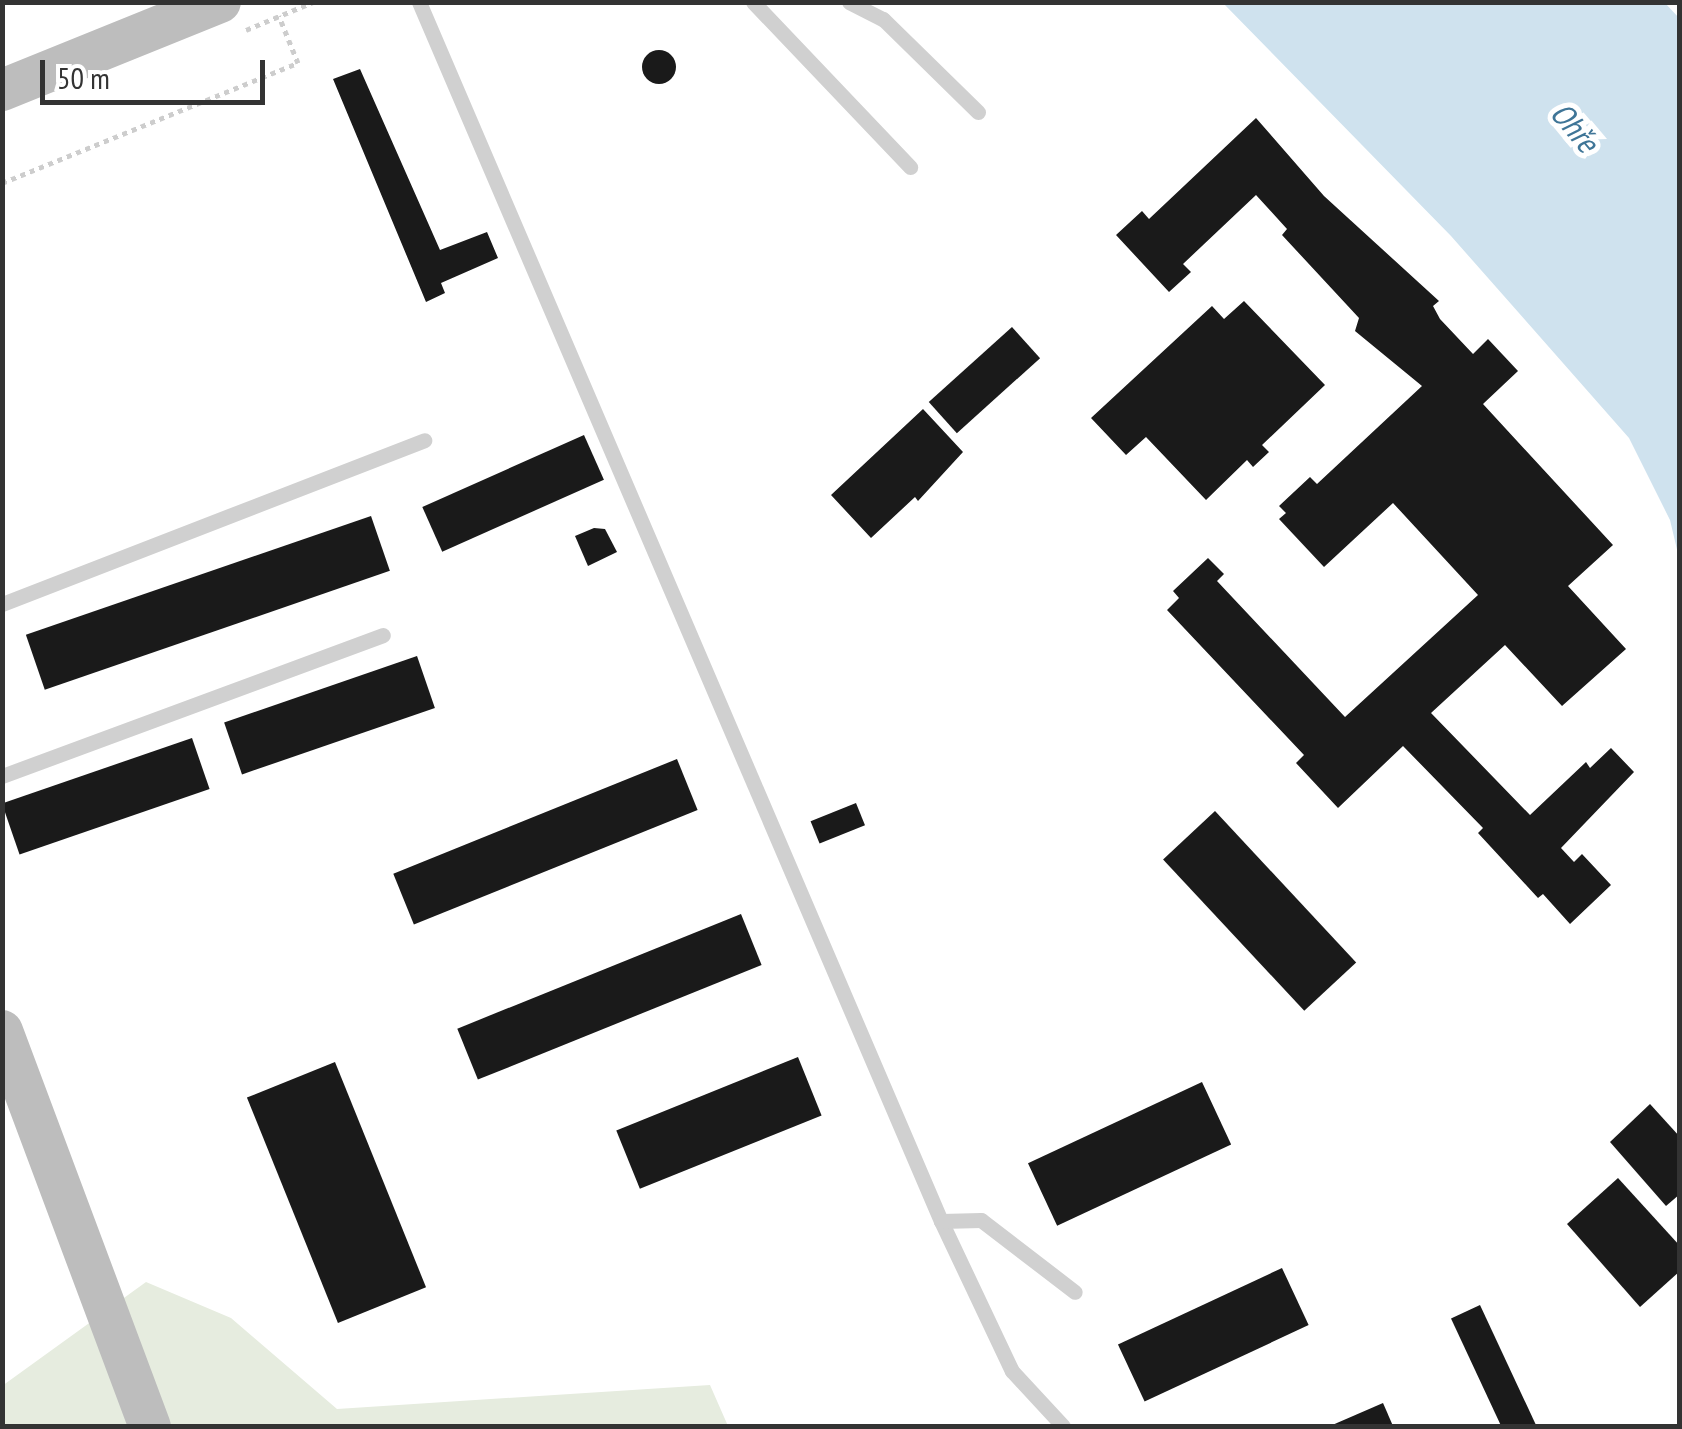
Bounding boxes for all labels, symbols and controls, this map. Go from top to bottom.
scale bar [45,40,270,102]
text: 50 m [57,58,110,97]
water label: Ohře [1543,94,1607,160]

